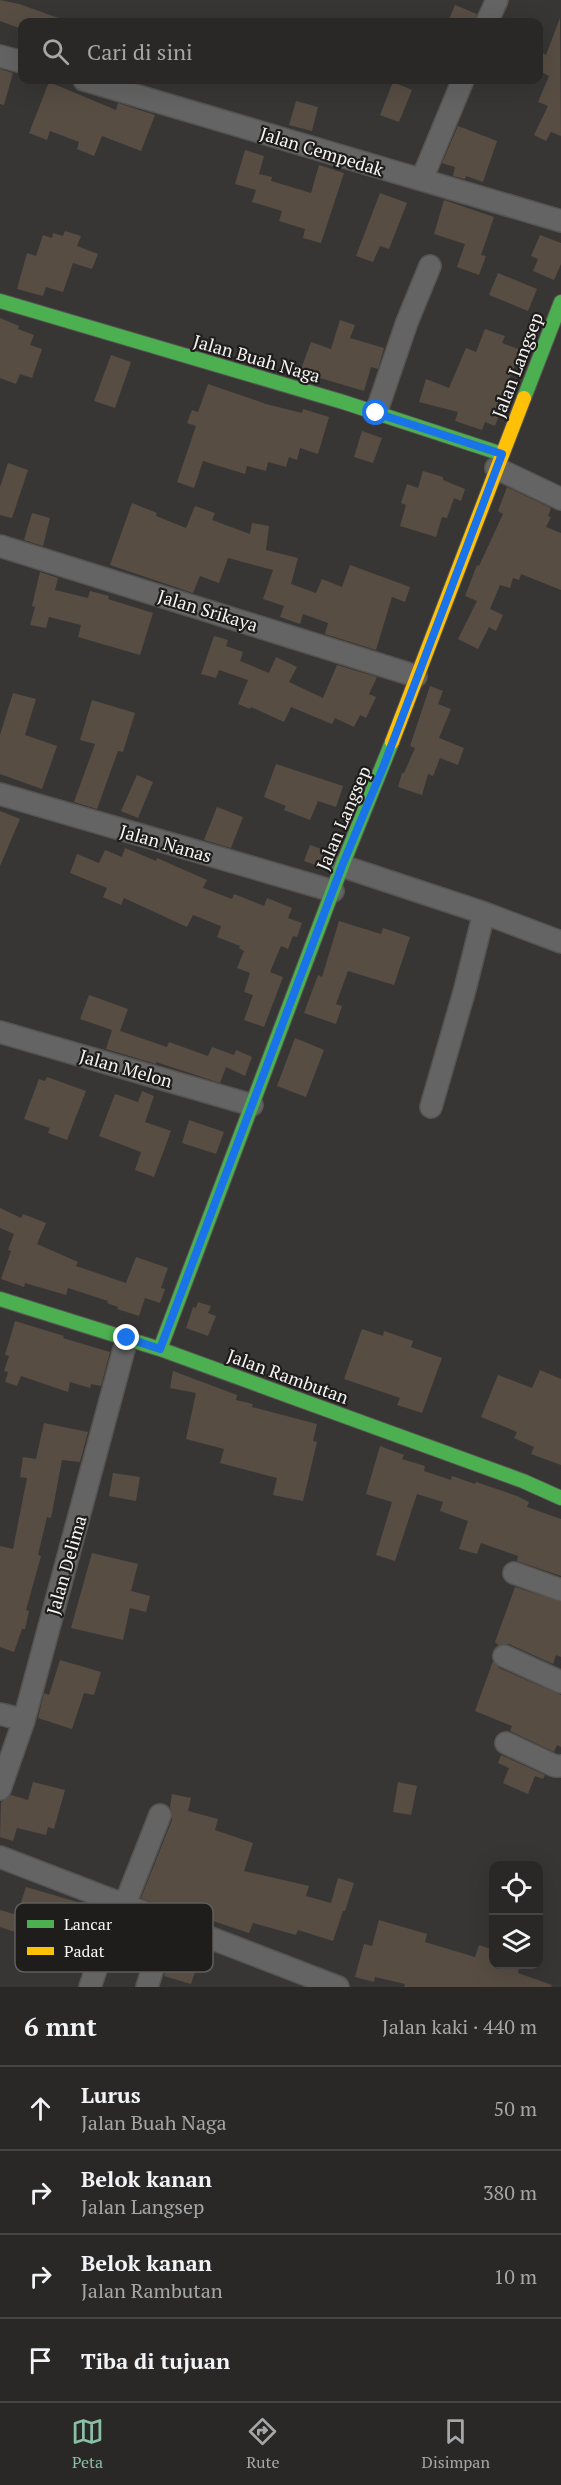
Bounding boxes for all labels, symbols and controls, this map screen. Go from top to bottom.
search box [18,18,543,84]
icon: search [39,35,72,68]
text: Cari di sini [87,37,193,66]
street label: Jalan Cempedak [257,121,387,181]
street label: Jalan Langsep [486,309,548,421]
street label: Jalan Buah Naga [191,328,323,388]
route start [362,399,388,425]
street label: Jalan Srikaya [155,583,261,637]
street label: Jalan Langsep [310,762,376,874]
street label: Jalan Nanas [117,818,215,868]
street label: Jalan Melon [77,1043,176,1093]
route end [113,1324,139,1350]
street label: Jalan Rambutan [224,1343,352,1409]
street label: Jalan Delima [40,1513,92,1617]
map controls [489,1861,543,1969]
button: locate [489,1861,543,1915]
legend [15,1903,213,1972]
text: Lancar [64,1913,113,1935]
button: layers [489,1915,543,1969]
text: Padat [64,1940,105,1962]
text: 6 mnt [24,2009,97,2043]
text: Jalan kaki · 440 m [382,2013,537,2040]
text: Lurus [81,2080,141,2109]
icon: ahead [24,2092,57,2125]
text: 50 m [494,2095,537,2122]
text: Jalan Buah Naga [81,2109,227,2136]
text: Belok kanan [81,2164,212,2193]
icon: right [24,2176,57,2209]
text: 380 m [483,2179,537,2206]
text: Jalan Langsep [81,2193,204,2220]
text: Belok kanan [81,2248,212,2277]
icon: right [24,2260,57,2293]
text: 10 m [494,2263,537,2290]
text: Jalan Rambutan [81,2277,223,2304]
icon: arrive [24,2344,57,2377]
text: Tiba di tujuan [81,2346,230,2375]
tab: Peta [71,2415,104,2473]
tab: Rute [246,2415,280,2473]
tab: Disimpan [422,2415,490,2473]

